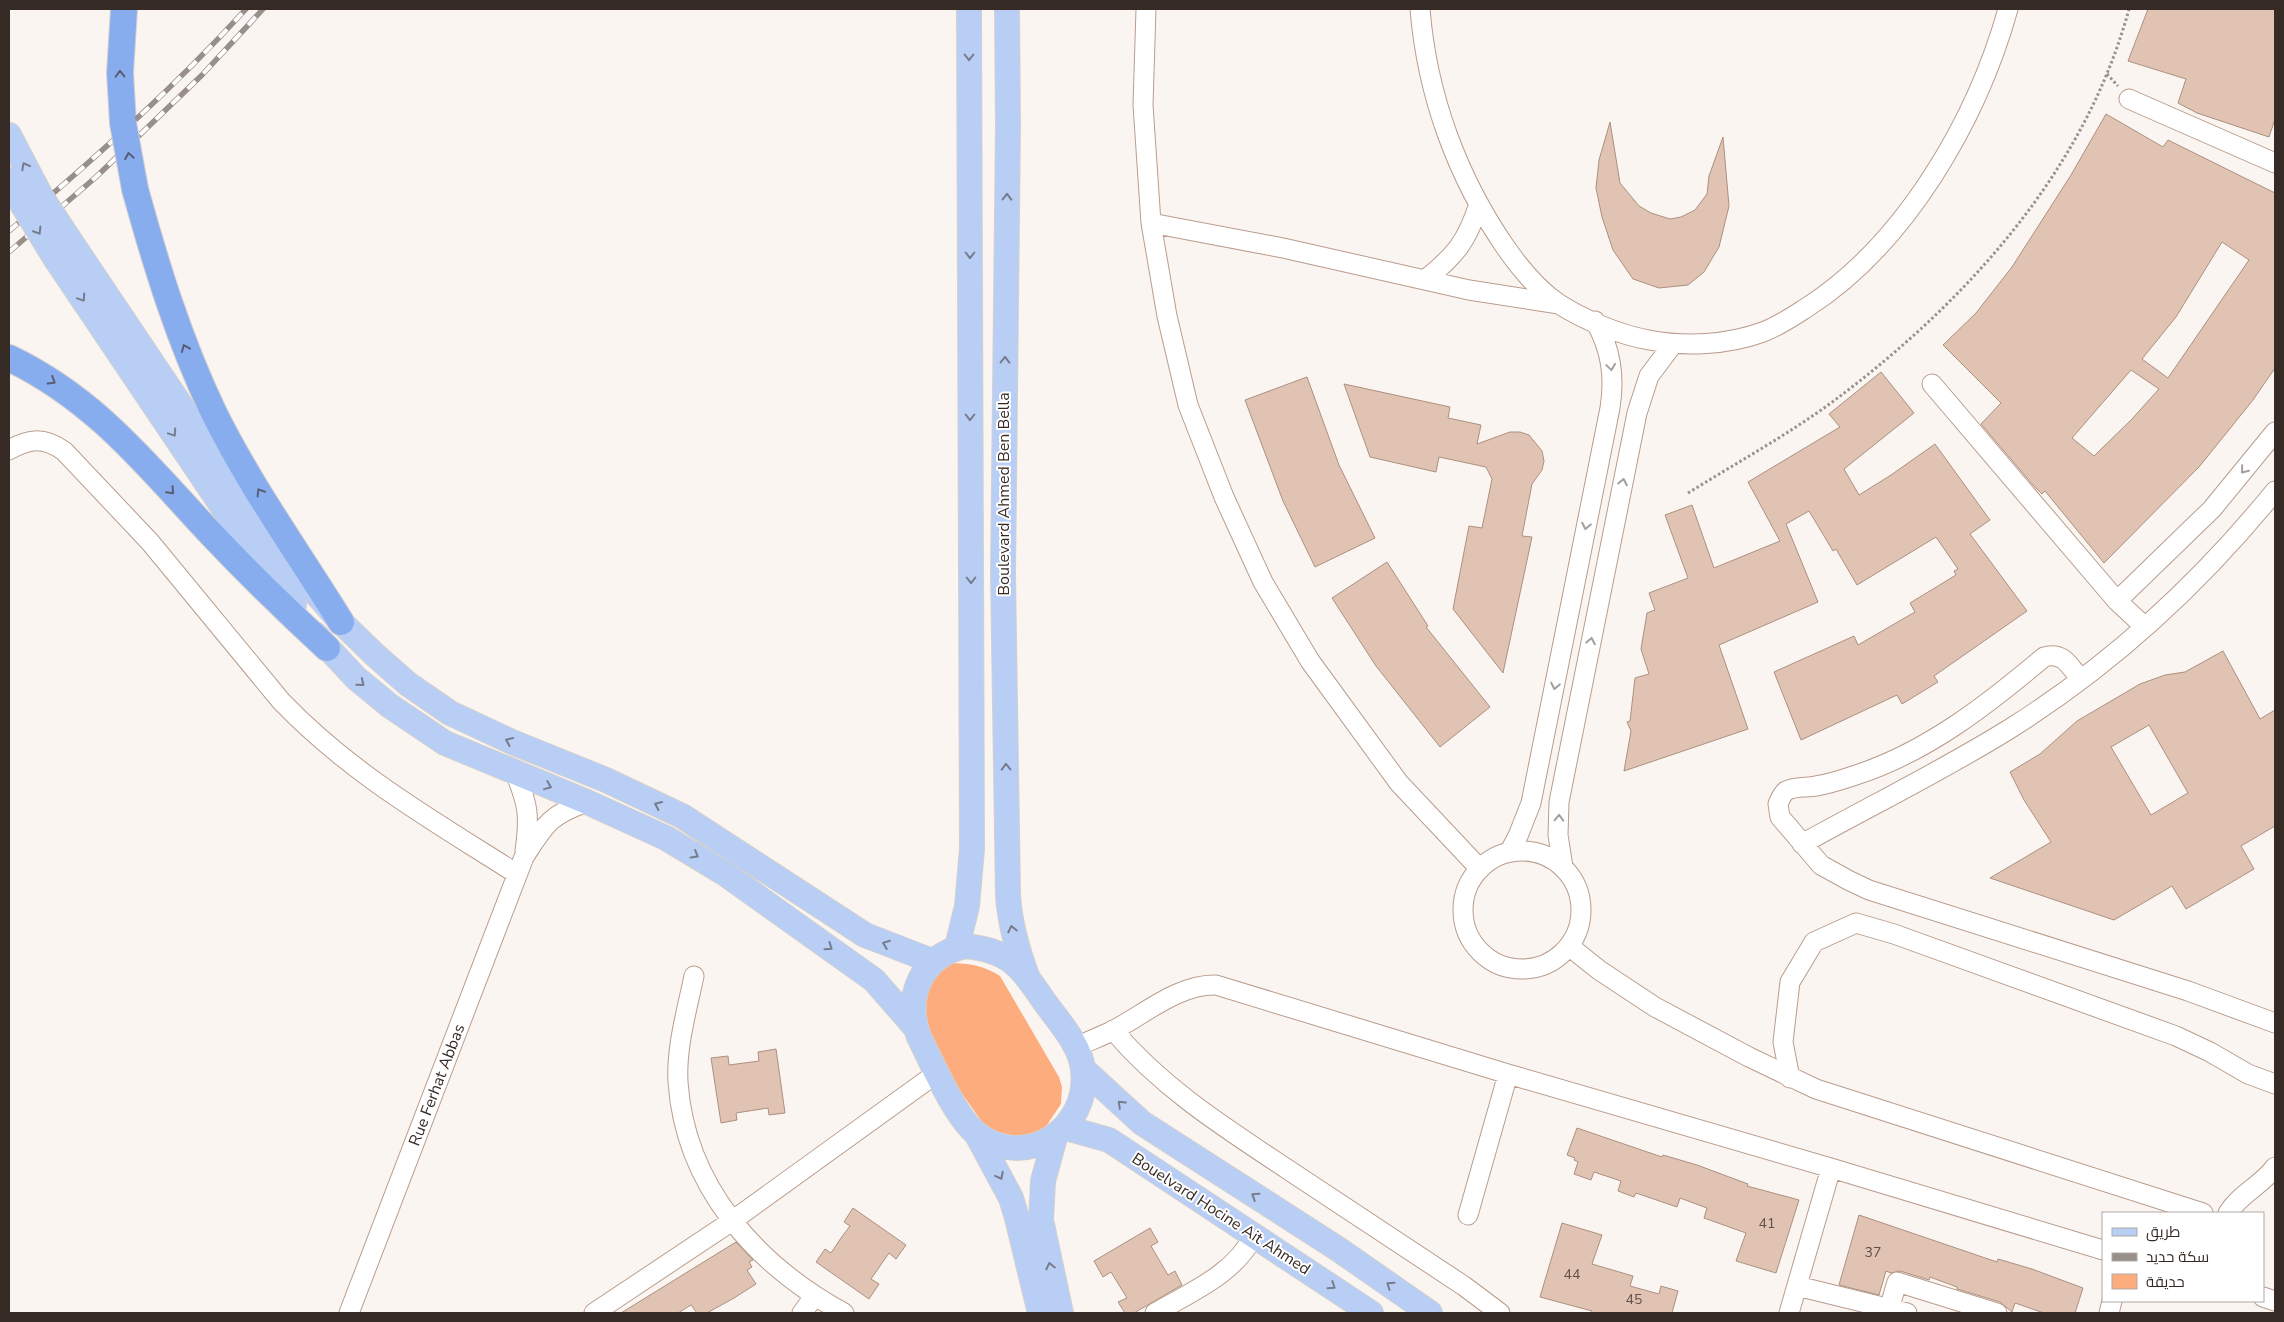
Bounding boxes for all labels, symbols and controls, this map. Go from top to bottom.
one-way arrow [964,54,974,62]
one-way arrow [115,70,125,78]
one-way arrow [125,152,135,160]
one-way arrow [22,163,32,172]
one-way arrow [1002,193,1012,201]
one-way arrow [32,225,42,234]
one-way arrow [965,252,975,259]
one-way arrow [76,293,85,302]
one-way arrow [181,344,192,353]
one-way arrow [1000,356,1010,364]
one-way arrow [1606,362,1616,371]
one-way arrow [46,375,55,384]
street label: Boulevard Ahmed Ben Bella [993,392,1015,596]
one-way arrow [965,414,975,422]
one-way arrow [167,427,176,437]
one-way arrow [2241,464,2250,473]
one-way arrow [1617,478,1628,487]
one-way arrow [165,485,174,494]
one-way arrow [256,488,266,497]
one-way arrow [1582,522,1592,531]
one-way arrow [966,576,976,584]
one-way arrow [1585,637,1596,646]
one-way arrow [356,677,365,686]
one-way arrow [1550,681,1560,690]
one-way arrow [505,736,514,747]
one-way arrow [1001,763,1011,770]
one-way arrow [543,780,552,790]
one-way arrow [655,801,664,811]
one-way arrow [1553,814,1564,822]
one-way arrow [690,849,699,859]
one-way arrow [1007,925,1018,934]
one-way arrow [882,940,891,950]
one-way arrow [823,941,833,950]
street label: Rue Ferhat Abbas [404,1021,470,1149]
one-way arrow [1118,1101,1127,1110]
street label: Bouelvard Hocine Ait Ahmed [1128,1148,1314,1280]
one-way arrow [994,1171,1004,1180]
one-way arrow [1251,1192,1260,1202]
legend [2102,1212,2264,1302]
house number: 41 [1759,1214,1775,1233]
text: طريق [2146,1222,2180,1242]
house number: 37 [1865,1243,1881,1262]
text: سكة حديد [2146,1247,2209,1267]
one-way arrow [1045,1261,1056,1270]
house number: 44 [1564,1265,1580,1284]
text: حديقة [2146,1272,2185,1292]
one-way arrow [1326,1280,1335,1289]
one-way arrow [1386,1282,1396,1291]
house number: 45 [1626,1290,1642,1309]

